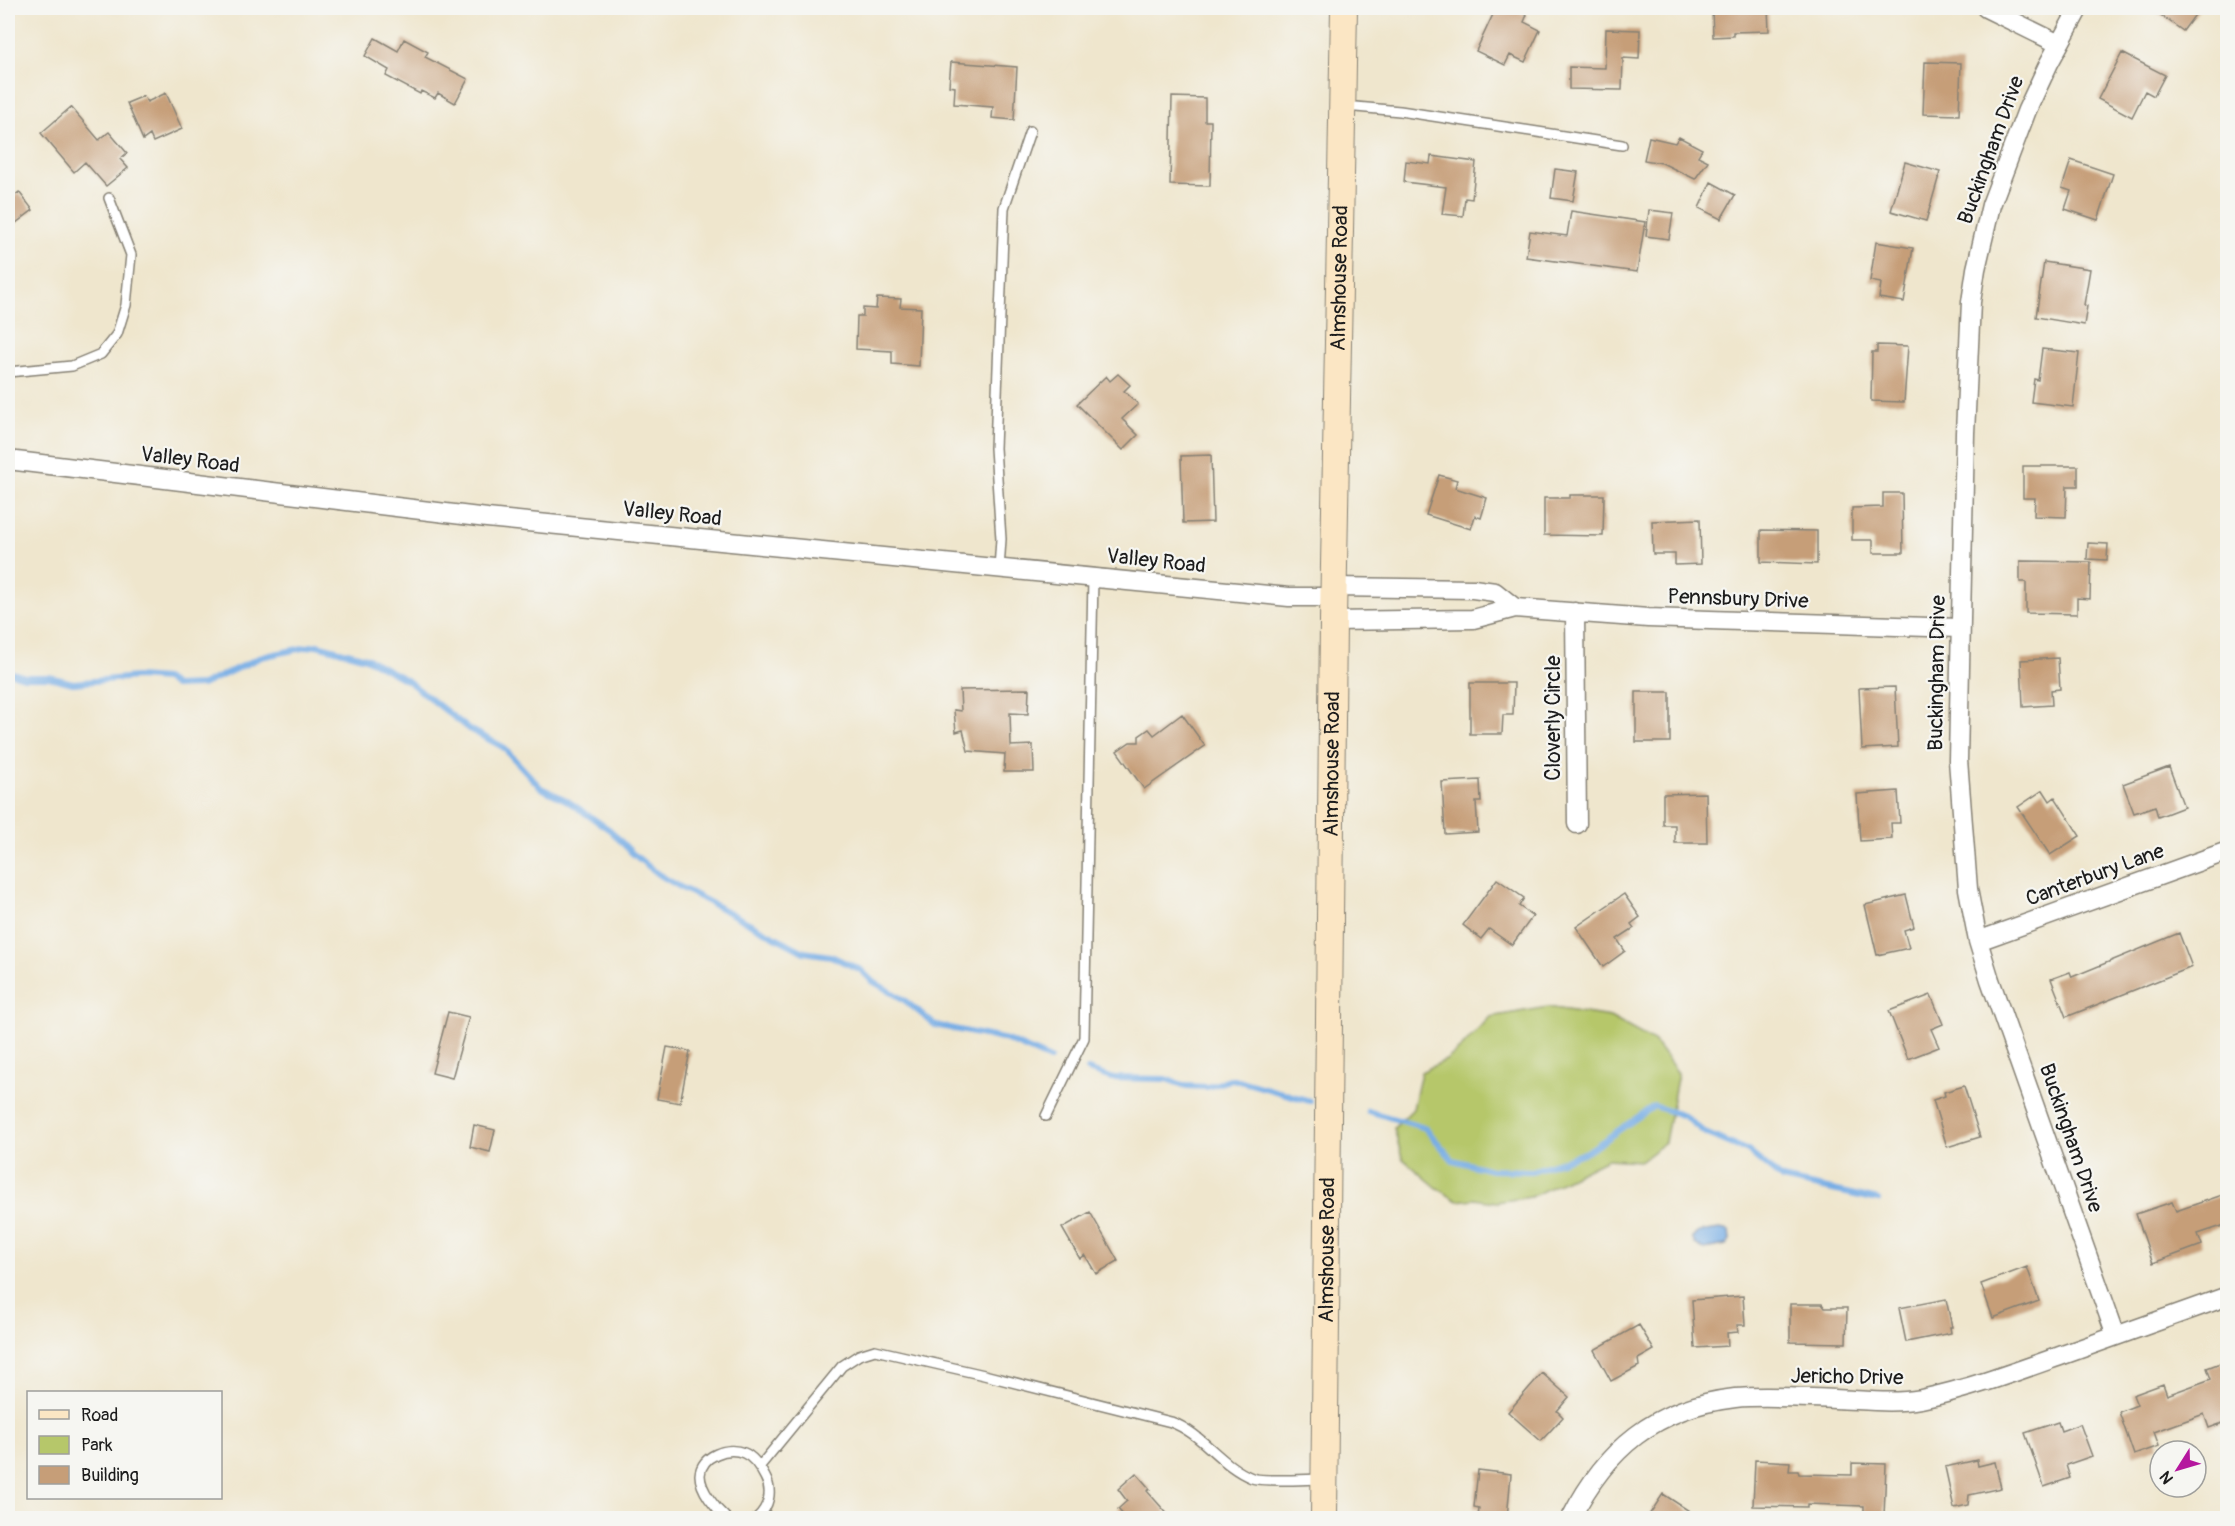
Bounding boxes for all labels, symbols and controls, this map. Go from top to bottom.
street label: Buckingham Drive [1952,72,2031,228]
street label: Almshouse Road [1324,205,1354,351]
street label: Valley Road [139,441,241,479]
street label: Valley Road [621,495,723,533]
street label: Valley Road [1105,542,1207,580]
street label: Pennsbury Drive [1667,583,1810,615]
street label: Buckingham Drive [1922,594,1952,751]
street label: Cloverly Circle [1540,655,1567,781]
street label: Almshouse Road [1317,691,1346,837]
street label: Canterbury Lane [2022,837,2168,913]
street label: Buckingham Drive [2033,1060,2109,1217]
street label: Almshouse Road [1312,1177,1341,1323]
street label: Jericho Drive [1790,1363,1904,1391]
legend [27,1391,222,1499]
text: Road [81,1404,118,1427]
text: Park [81,1434,113,1457]
north arrow [2148,1439,2208,1499]
text: Building [81,1464,139,1487]
text: N [2155,1467,2178,1488]

